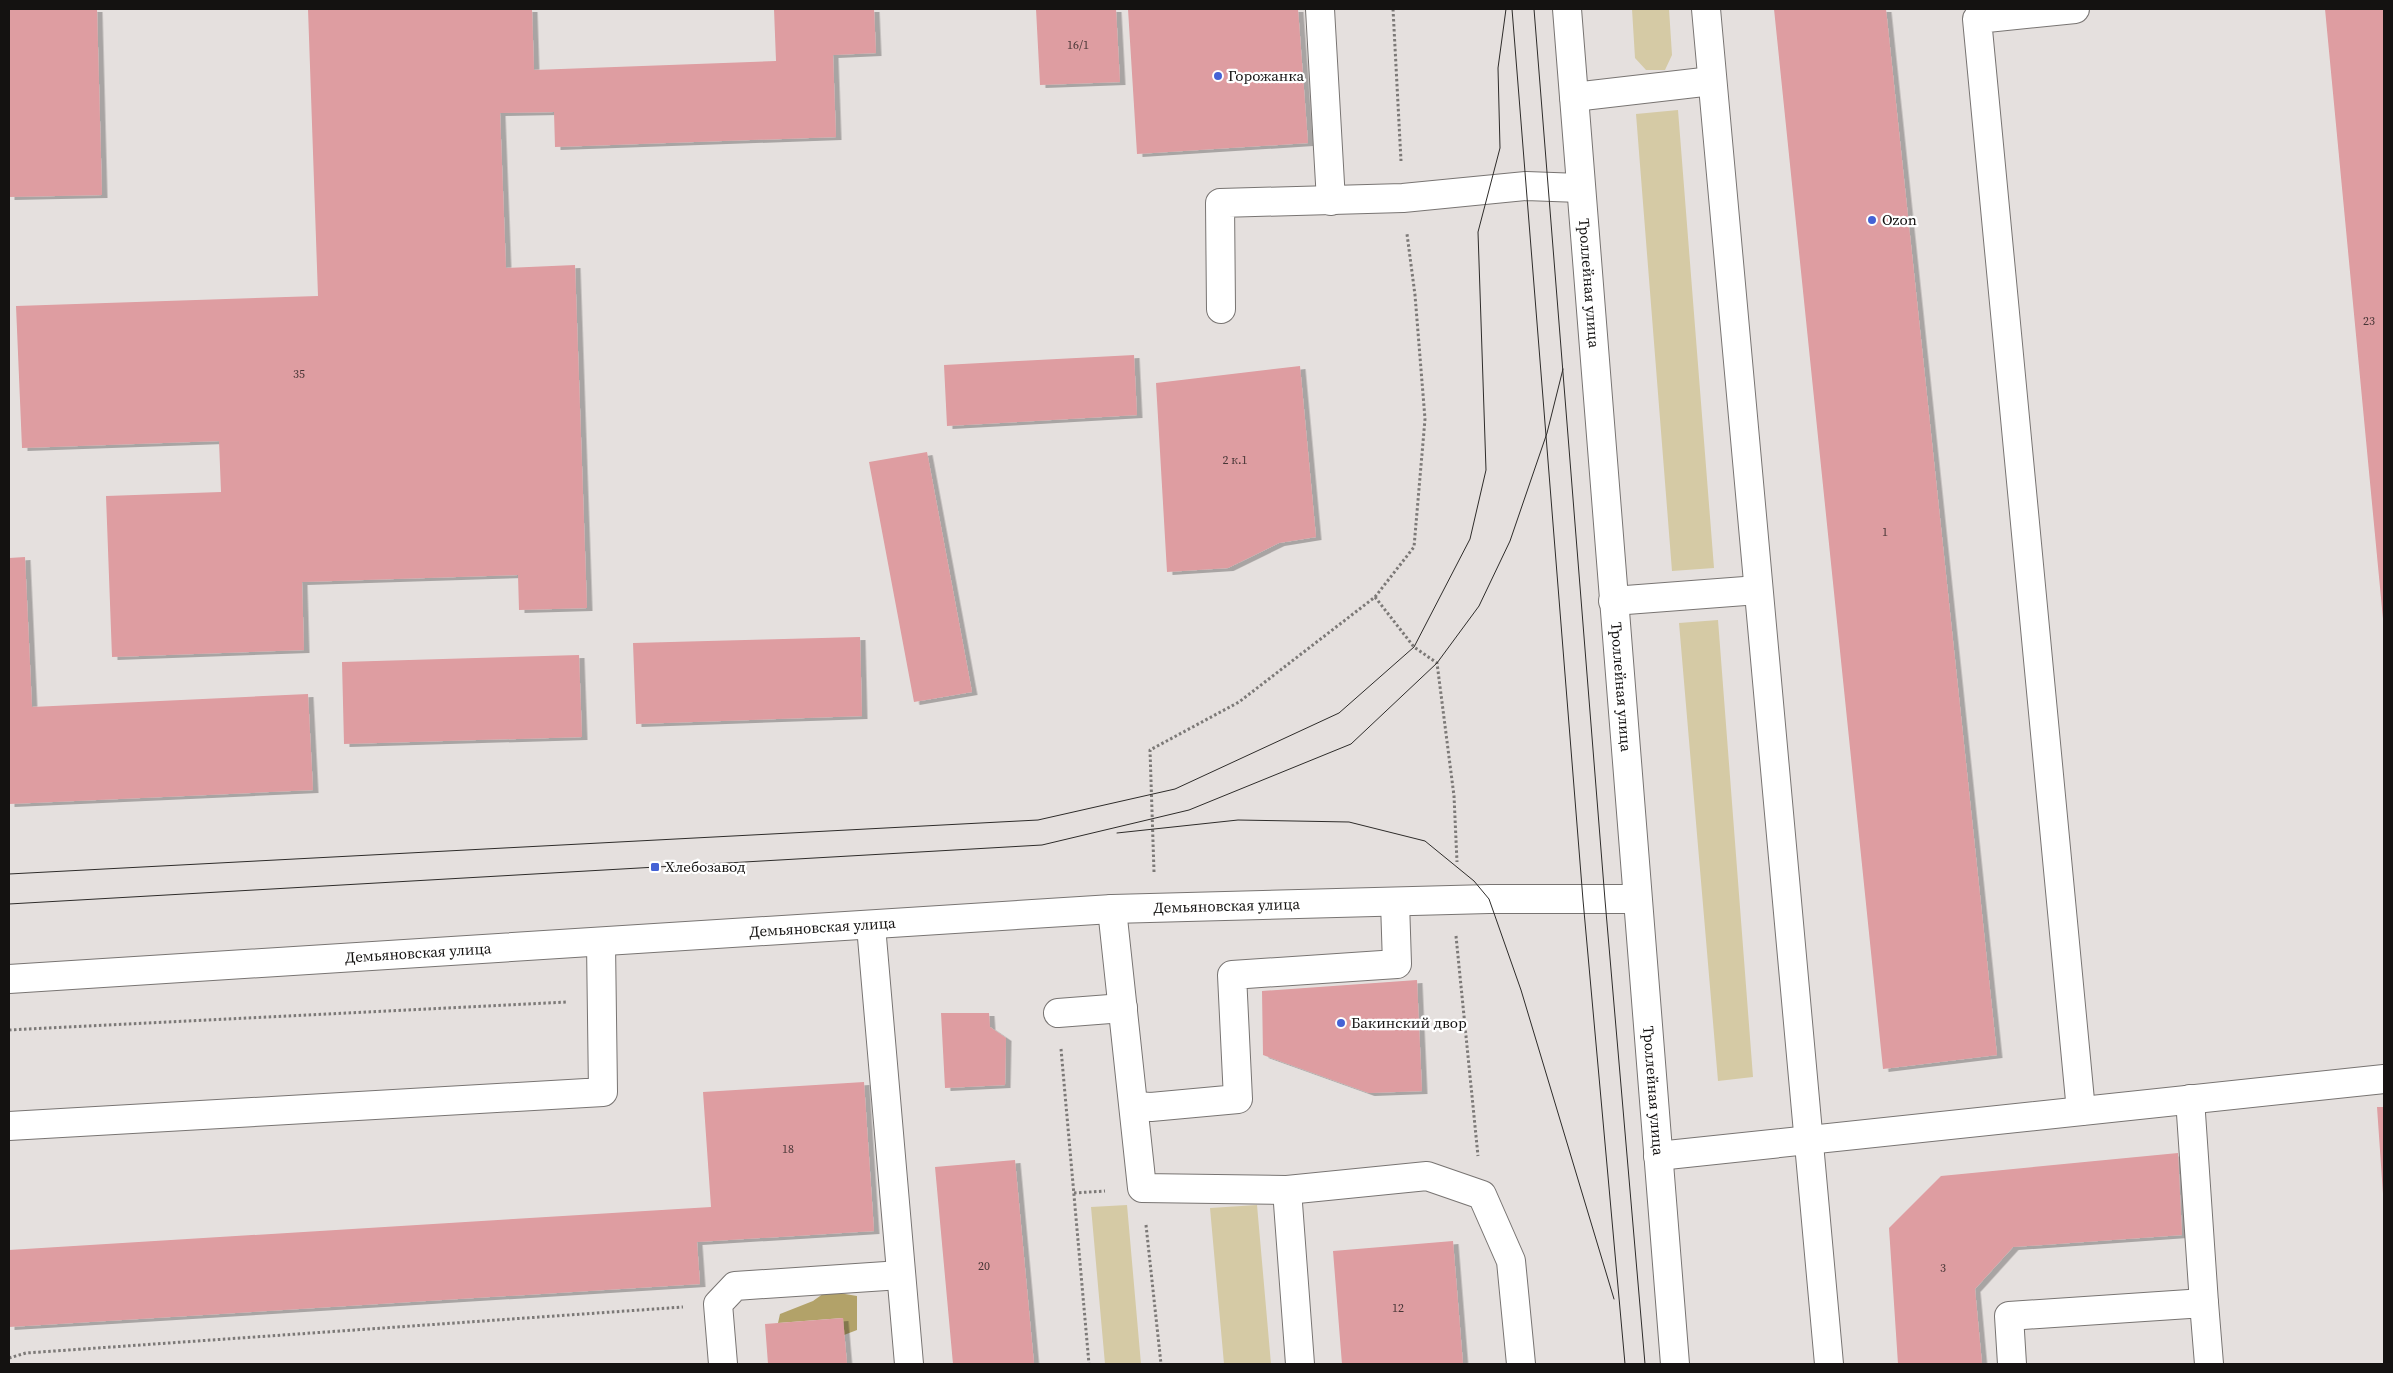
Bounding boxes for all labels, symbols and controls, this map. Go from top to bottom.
house number: 16/1 [1067,37,1089,53]
place label: Горожанка [1228,65,1304,86]
marker: Горожанка [1212,70,1224,82]
place label: Ozon [1882,209,1917,230]
marker: Ozon [1866,214,1878,226]
street label: Троллейная улица [1574,217,1605,349]
house number: 23 [2363,313,2375,329]
house number: 35 [293,366,305,382]
house number: 2 к.1 [1222,452,1248,468]
house number: 1 [1882,524,1888,540]
street label: Троллейная улица [1606,621,1637,753]
place label: Хлебозавод [665,856,746,877]
marker: Хлебозавод [649,861,661,873]
street label: Демьяновская улица [1153,893,1301,918]
street label: Демьяновская улица [748,912,897,942]
street label: Демьяновская улица [344,937,492,968]
place label: Бакинский двор [1351,1012,1467,1033]
marker: Бакинский двор [1335,1017,1347,1029]
street label: Троллейная улица [1638,1025,1669,1157]
house number: 18 [782,1141,794,1157]
house number: 20 [978,1258,990,1274]
house number: 3 [1940,1260,1946,1276]
house number: 12 [1392,1300,1404,1316]

